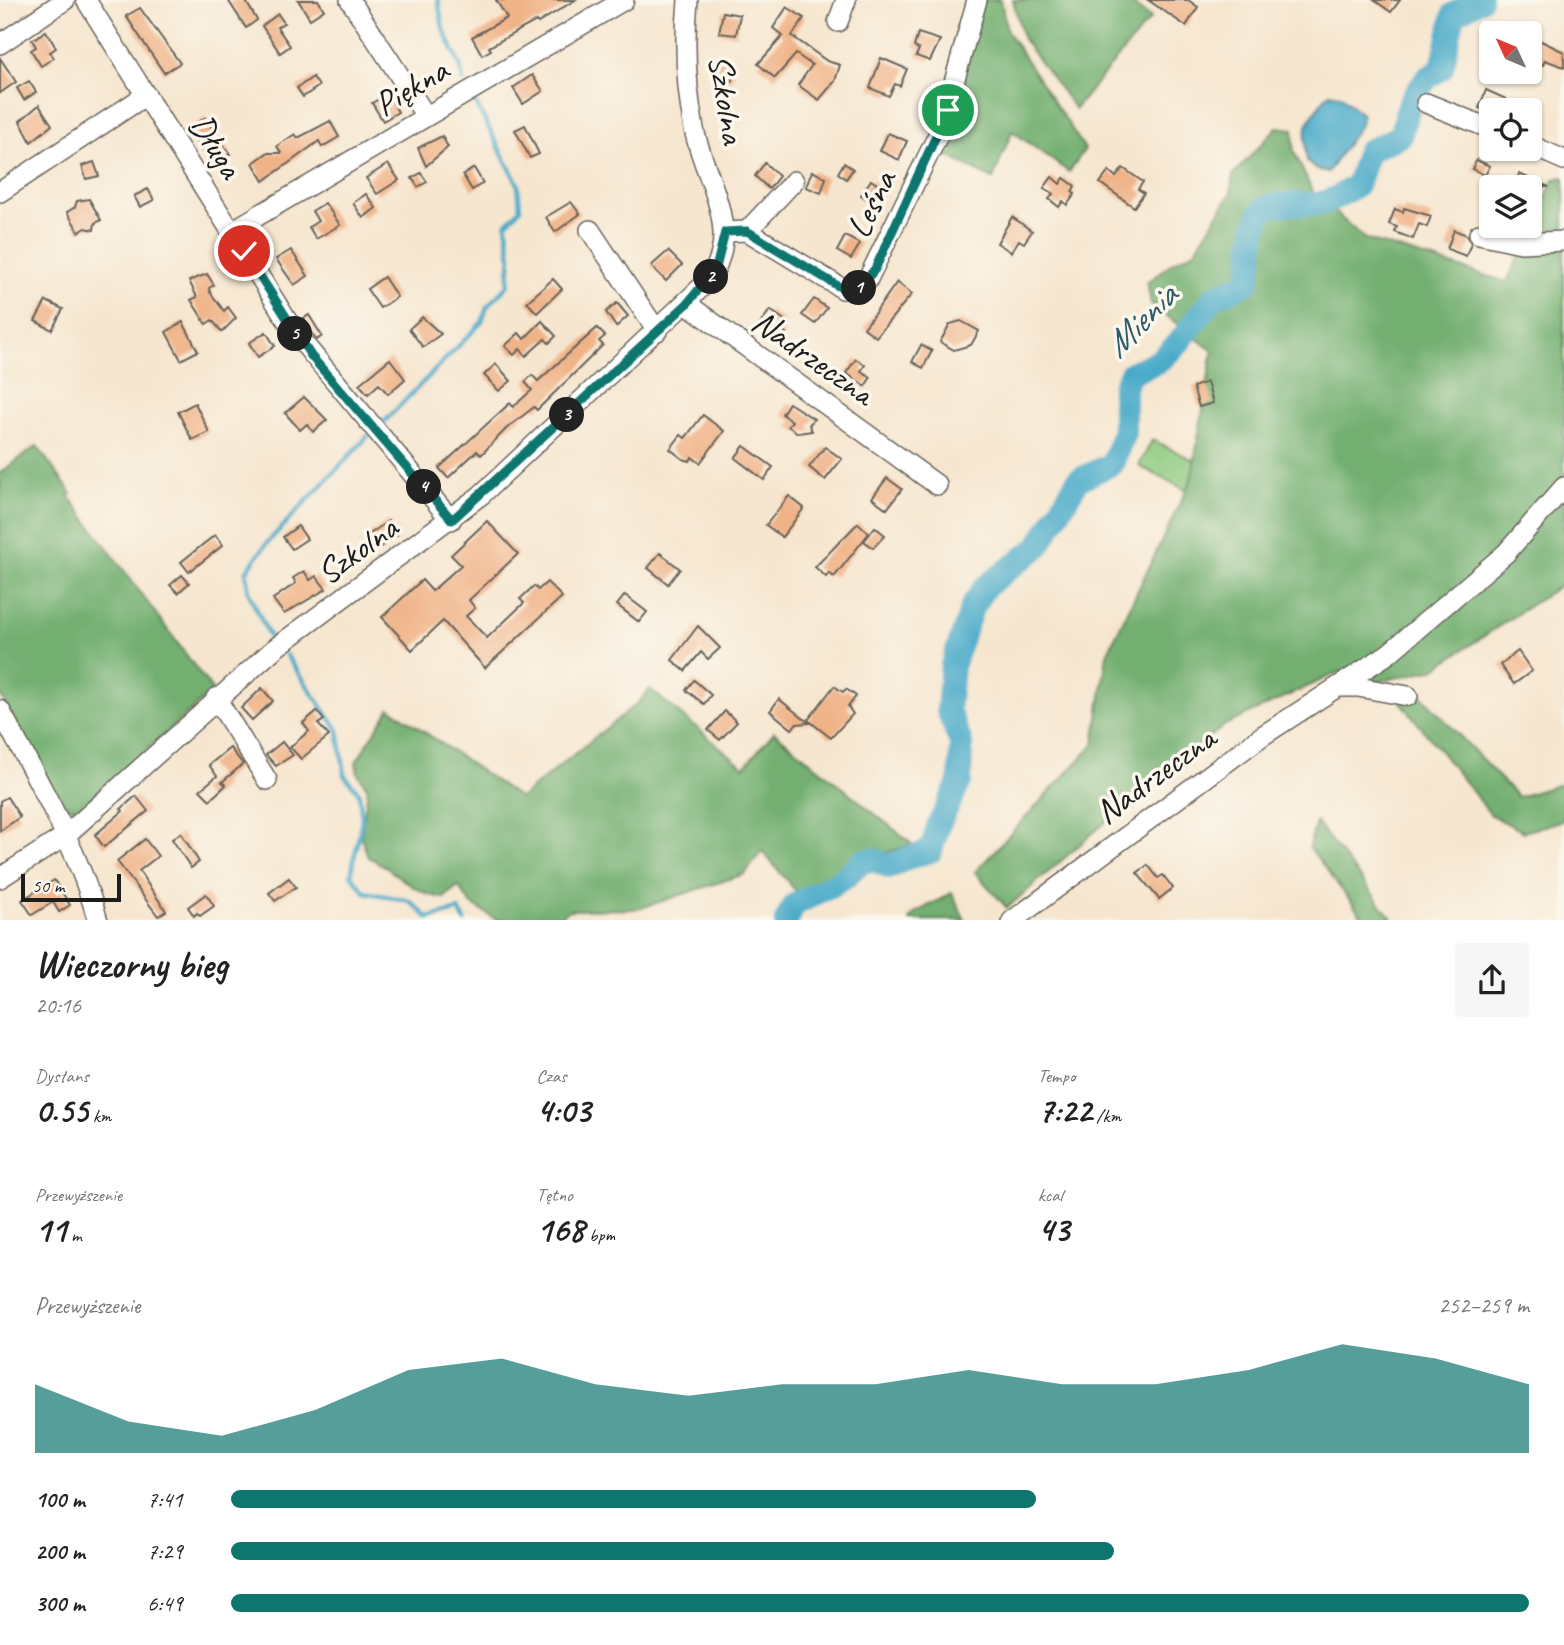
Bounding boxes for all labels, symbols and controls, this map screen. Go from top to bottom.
north arrow [1479,21,1542,84]
map controls [1479,21,1542,238]
street label: Piękna [366,46,458,126]
street label: Szkolna [698,51,757,149]
pin [918,80,978,140]
icon: arrive [929,91,967,129]
button: locate [1479,98,1542,161]
street label: Długa [179,105,254,188]
street label: Leśna [836,161,908,245]
button: layers [1479,175,1542,238]
pin [214,221,274,281]
icon: check [225,232,263,270]
pin: 2 [694,260,728,294]
text: 2 [706,264,715,288]
pin: 1 [842,270,876,306]
water label: Mienia [1093,270,1190,367]
text: 1 [854,275,863,299]
street label: Nadrzeczna [743,299,885,417]
pin: 5 [278,316,312,352]
text: 5 [290,321,299,345]
pin: 3 [550,398,584,432]
text: 3 [562,402,571,426]
pin: 4 [406,470,442,504]
text: 4 [419,474,428,498]
street label: Szkolna [308,504,408,595]
street label: Nadrzeczna [1086,715,1226,834]
scale bar [21,872,121,903]
text: 50 m [32,874,64,898]
text: Wieczorny bieg [35,941,227,988]
button: share [1455,943,1529,1017]
text: 20:16 [35,991,81,1020]
text: Dystans [35,1064,89,1088]
text: Czas [536,1064,566,1088]
text: Tempo [1038,1064,1075,1088]
text: 0.55 [35,1088,88,1133]
text: 4:03 [536,1088,591,1133]
text: 7:22 [1038,1088,1092,1133]
text: km [88,1104,111,1128]
text: /km [1092,1104,1121,1128]
text: Przewyższenie [35,1183,122,1207]
text: Tętno [536,1183,573,1207]
text: kcal [1038,1183,1063,1207]
text: 11 [35,1207,67,1252]
text: 168 [536,1207,584,1252]
text: 43 [1038,1207,1069,1252]
text: m [67,1223,82,1247]
text: bpm [584,1223,615,1247]
text: Przewyższenie [35,1291,140,1320]
text: 252–259 m [1438,1291,1529,1320]
text: 100 m [35,1485,85,1514]
text: 7:41 [147,1485,183,1514]
text: 200 m [35,1537,85,1566]
text: 7:29 [147,1537,183,1566]
text: 300 m [35,1589,85,1618]
text: 6:49 [147,1589,183,1618]

